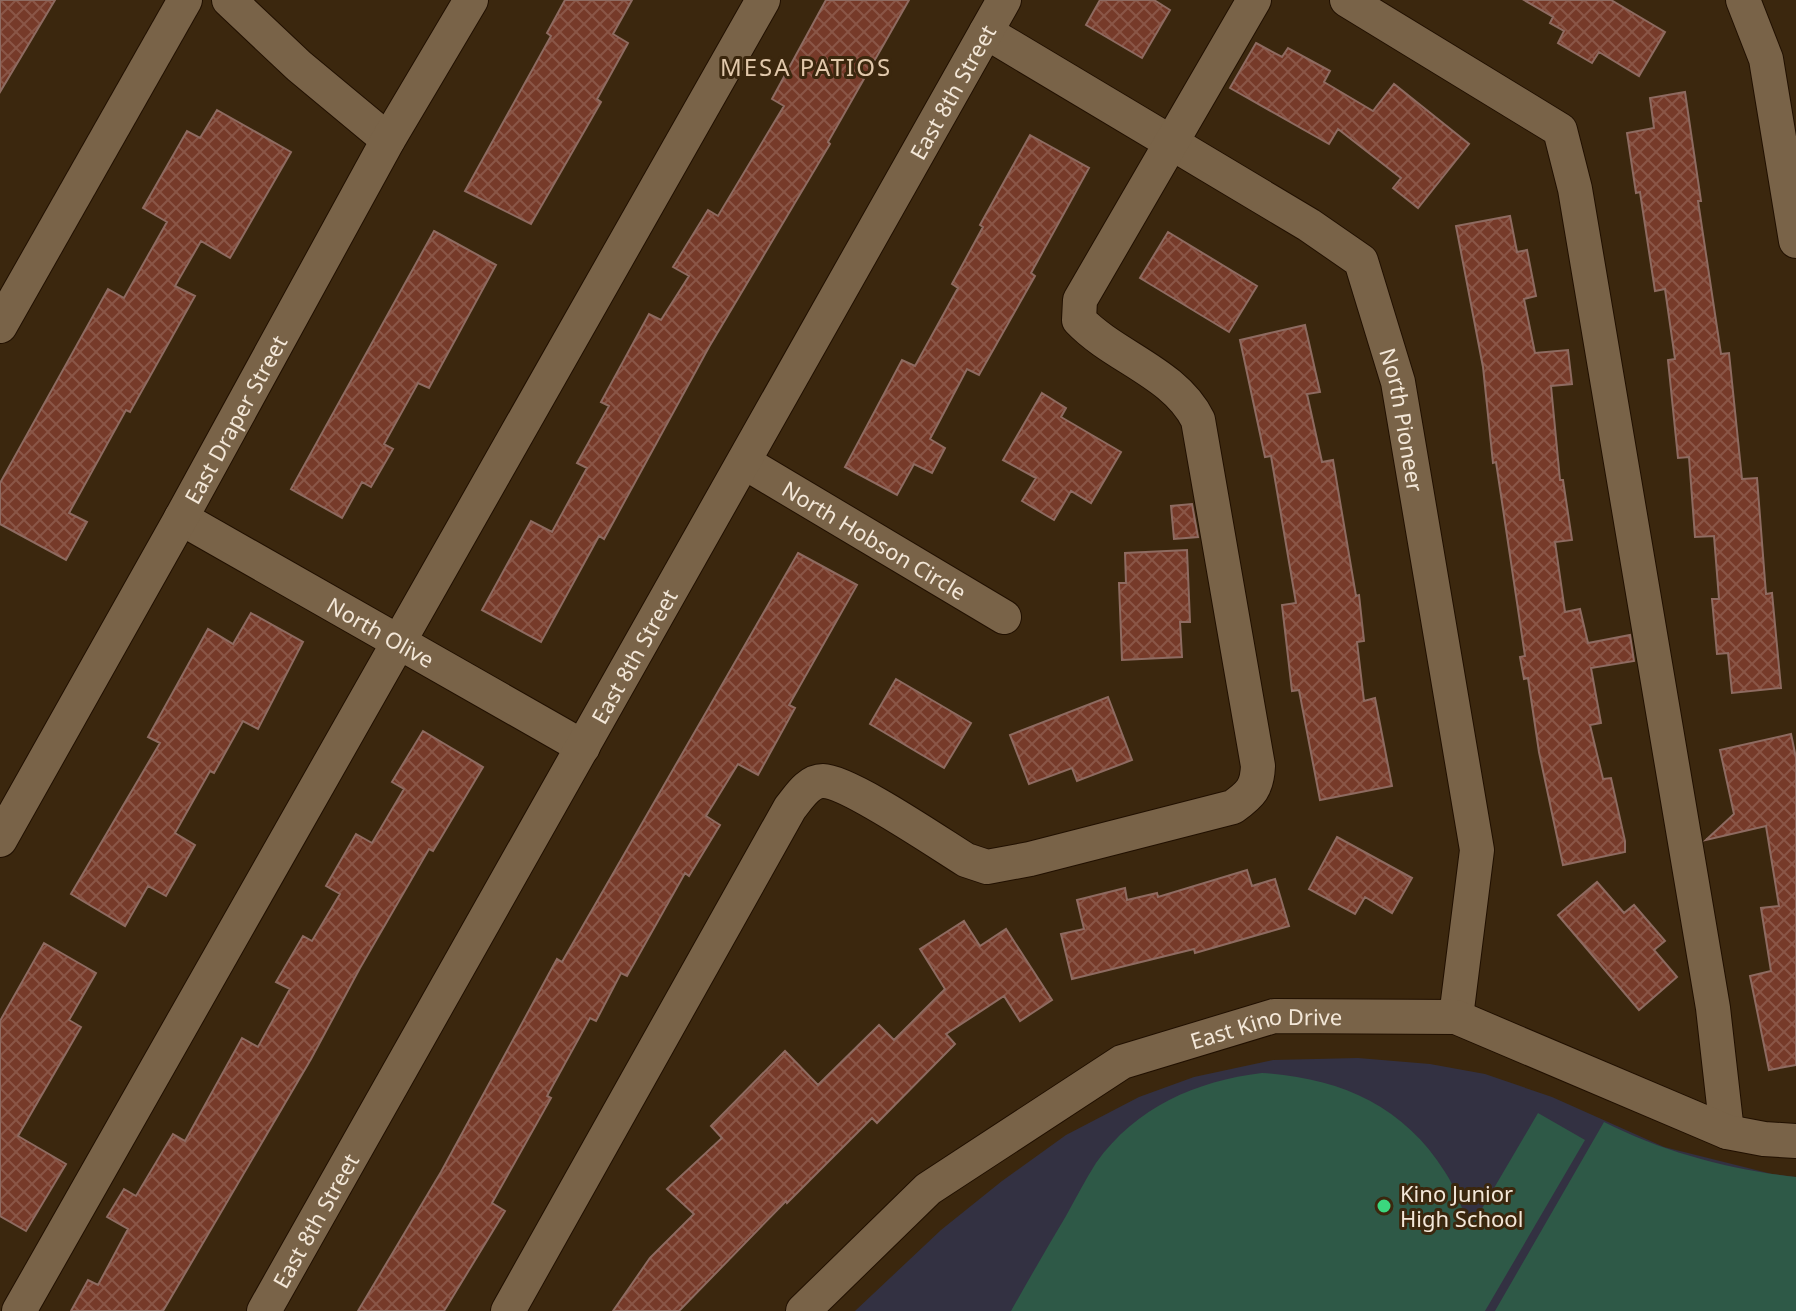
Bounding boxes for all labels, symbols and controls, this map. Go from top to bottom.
street label: East 8th Street [902,19,1002,165]
district label: MESA PATIOS [720,50,892,83]
street label: East Draper Street [177,329,293,509]
street label: North Pioneer [1373,344,1431,494]
street label: North Hobson Circle [777,473,972,606]
street label: East 8th Street [584,583,684,729]
street label: North Olive [322,589,440,674]
street label: East Kino Drive [1186,1001,1342,1056]
street label: East 8th Street [265,1148,365,1293]
place label: Kino Junior High School [1400,1178,1523,1233]
marker: Kino Junior High School [1375,1197,1393,1215]

